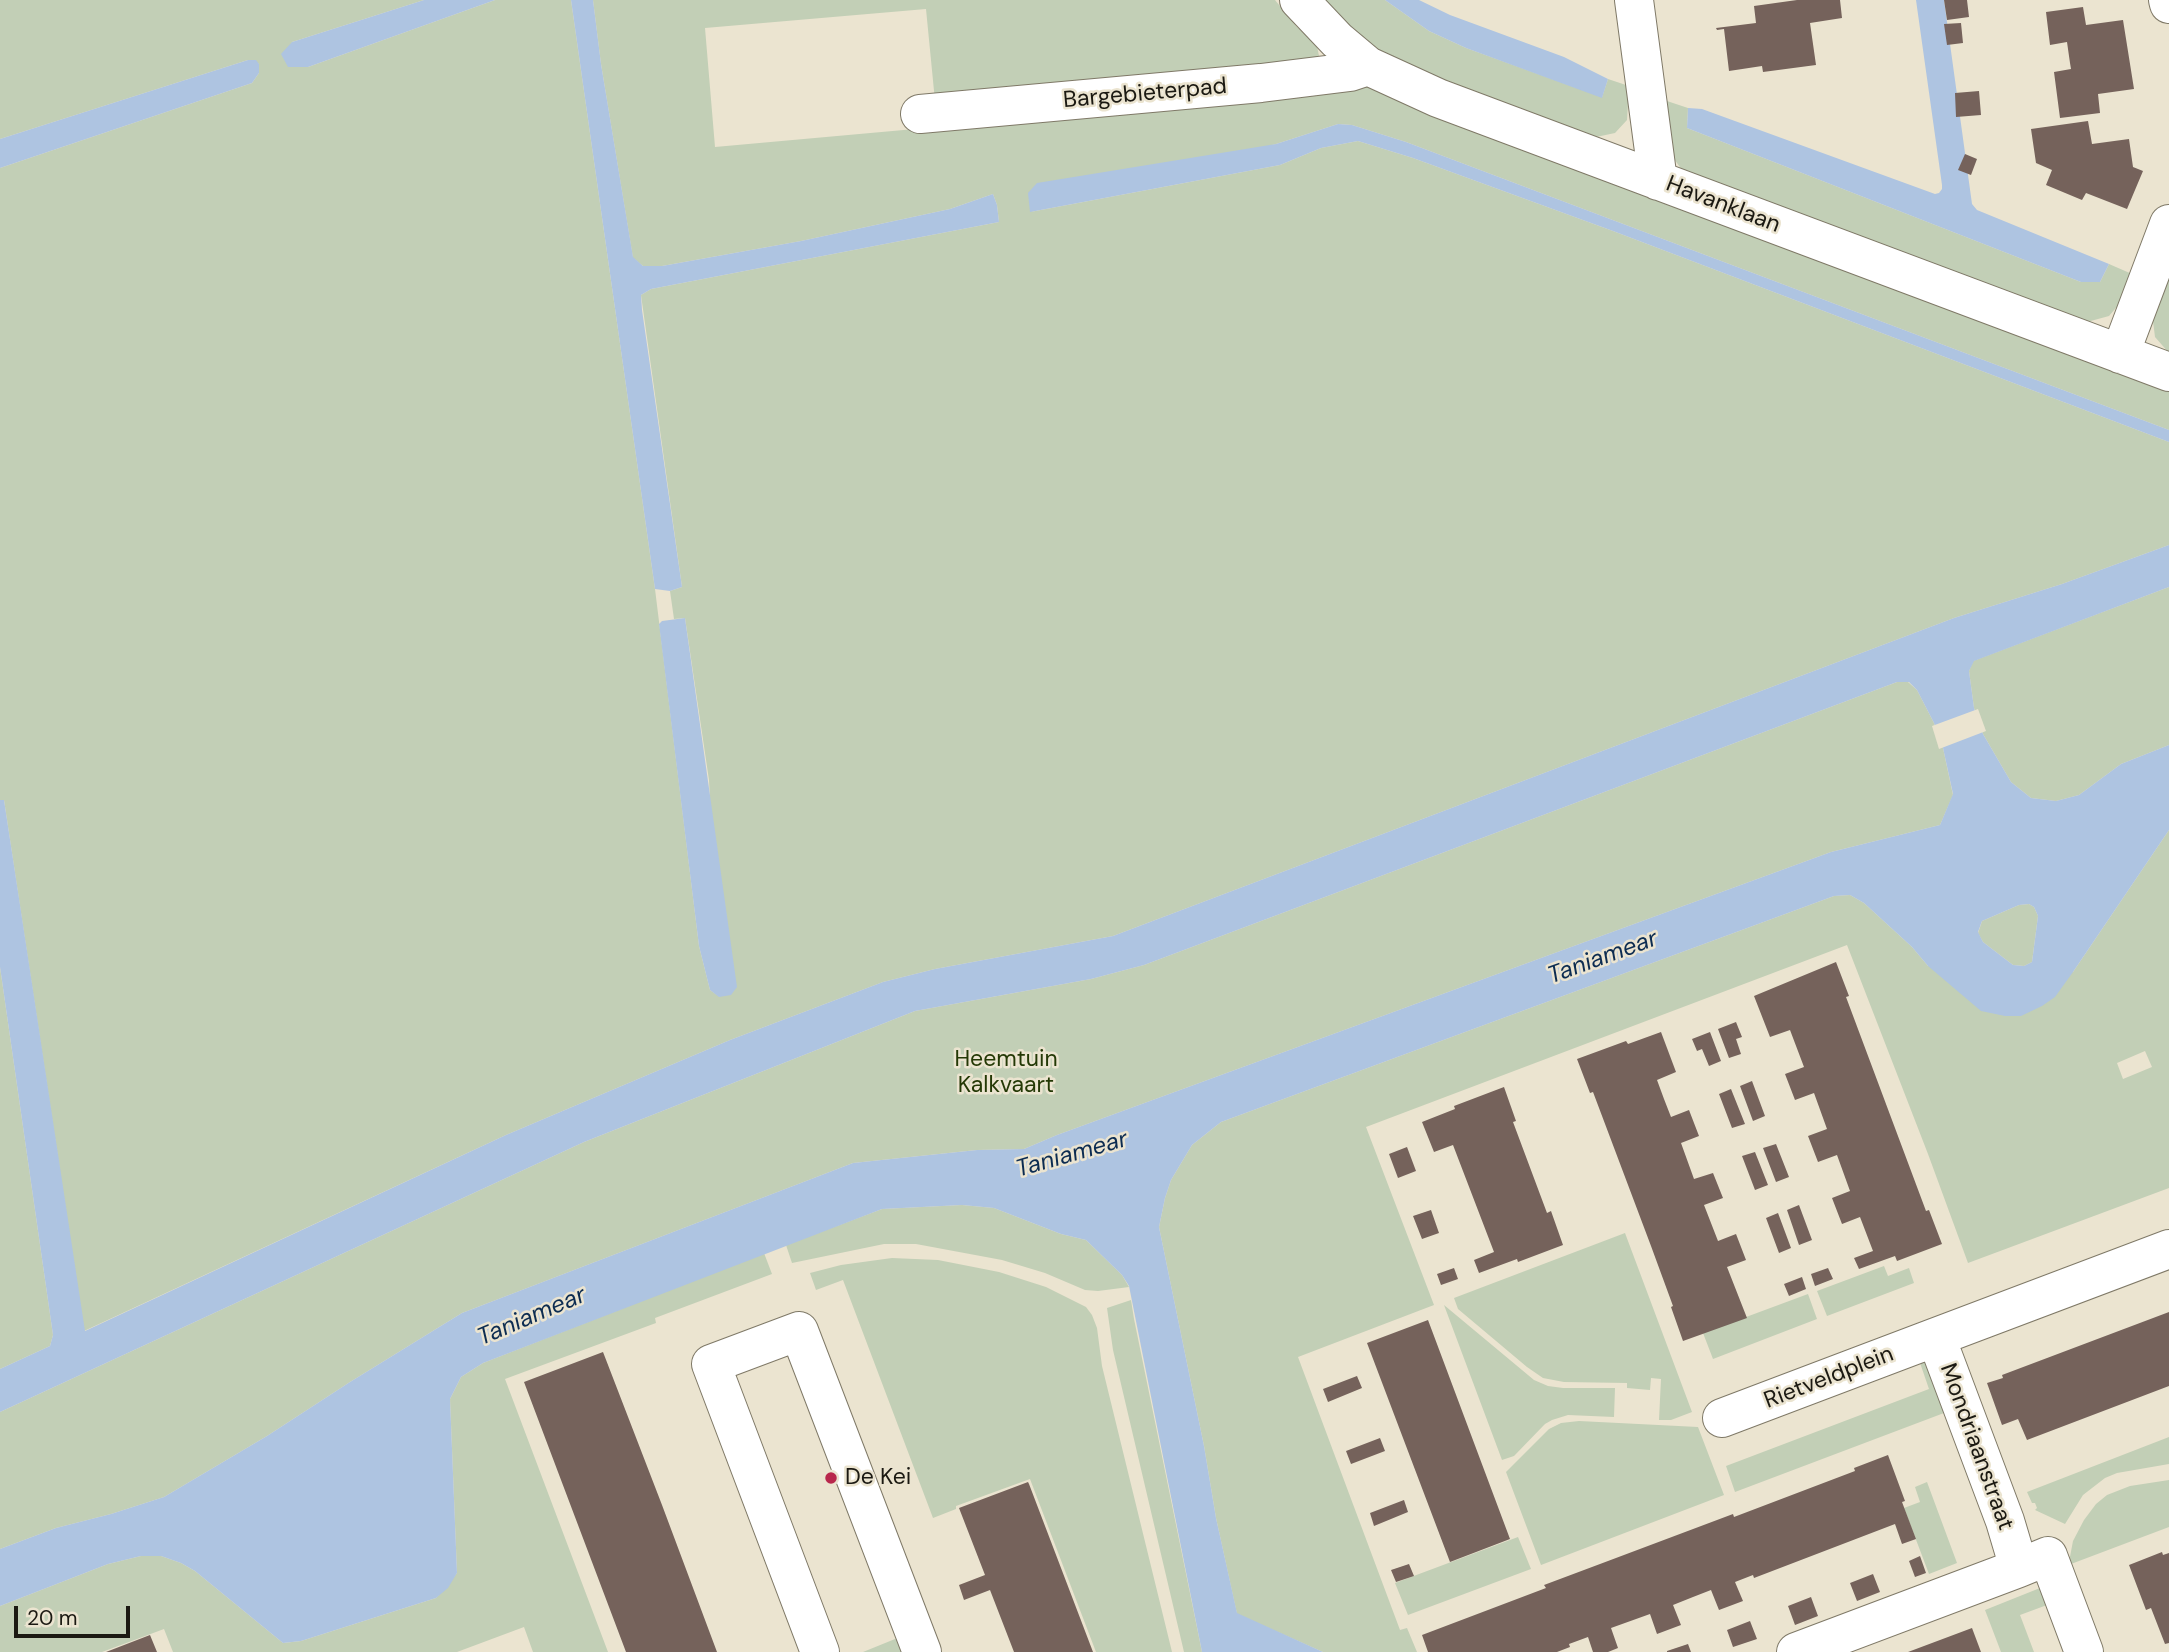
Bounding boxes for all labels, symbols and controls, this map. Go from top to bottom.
street label: Bargebieterpad [1062,73,1228,115]
street label: Havanklaan [1662,171,1784,239]
water label: Taniamear [1544,925,1662,991]
park label: Heemtuin Kalkvaart [954,1046,1058,1100]
water label: Taniamear [1013,1125,1131,1185]
water label: Taniamear [473,1281,591,1353]
street label: Rietveldplein [1760,1341,1898,1415]
street label: Mondriaanstraat [1933,1360,2019,1534]
place label: De Kei [845,1464,911,1492]
marker: De Kei [823,1470,839,1486]
scale bar [18,1592,133,1636]
text: 20 m [27,1604,78,1632]

